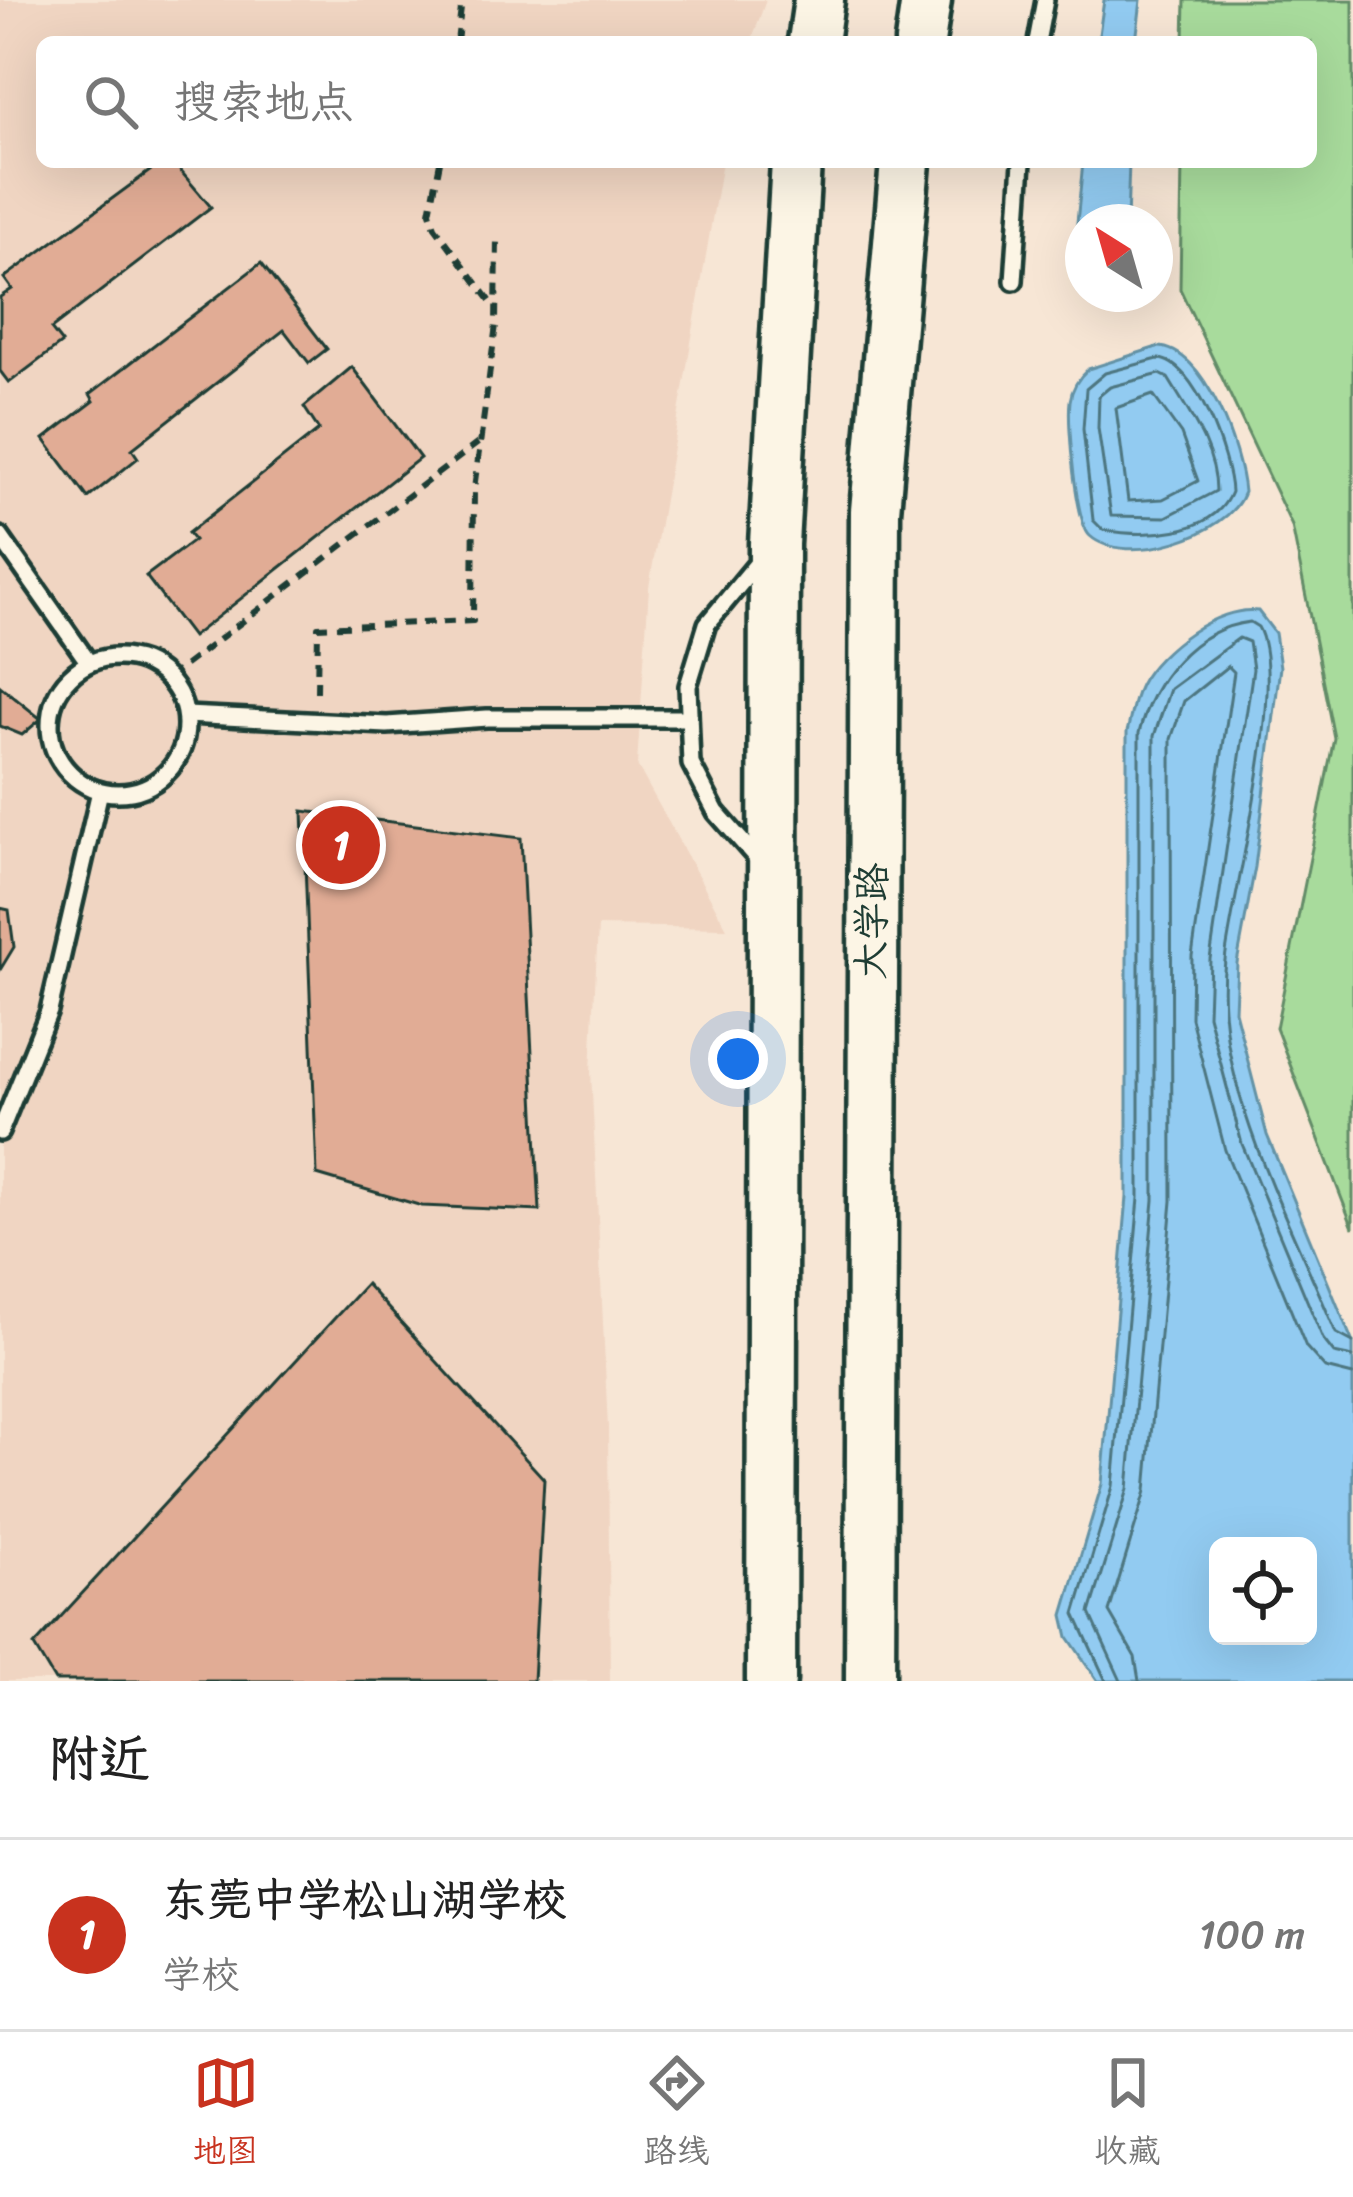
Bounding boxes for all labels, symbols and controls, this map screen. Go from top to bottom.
search box [36,36,1317,168]
text: 搜索地点 [174,62,354,142]
icon: search [78,69,144,135]
north arrow [1065,204,1173,312]
pin: 1 [302,800,380,890]
street label: 大学路 [835,862,907,980]
your location [708,1029,768,1089]
map controls [1209,1537,1317,1645]
button: locate [1209,1537,1317,1645]
text: 附近 [48,1714,150,1804]
text: 东莞中学松山湖学校 [162,1860,567,1940]
text: 1 [79,1900,95,1969]
text: 100 m [1199,1900,1305,1969]
text: 学校 [162,1940,240,2009]
tab: 地图 [193,2050,259,2180]
tab: 路线 [644,2050,710,2180]
tab: 收藏 [1095,2050,1161,2180]

